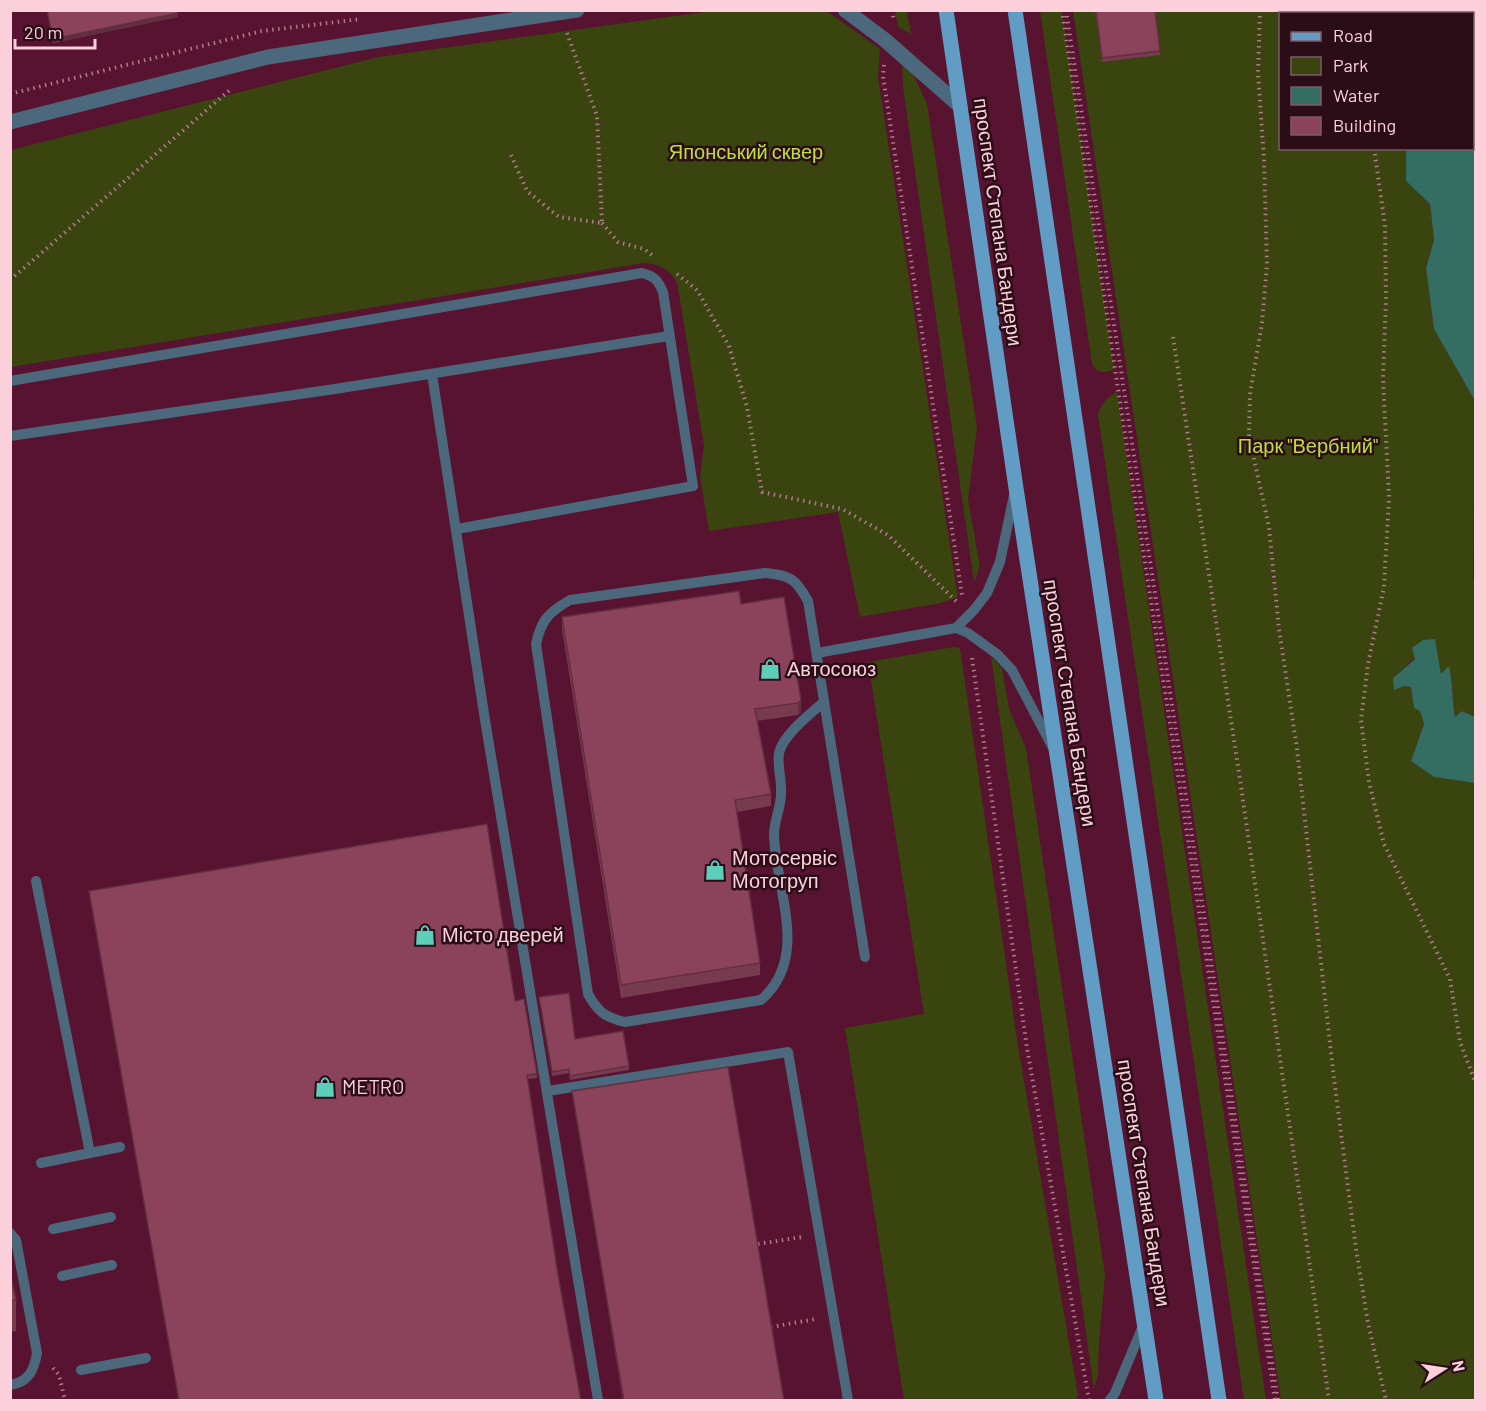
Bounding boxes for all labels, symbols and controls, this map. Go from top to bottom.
scale bar [15,12,94,50]
legend [1279,12,1474,150]
text: 20 m [24,21,62,43]
text: Road [1333,24,1373,46]
text: Park [1333,54,1368,76]
text: Water [1333,84,1380,106]
street label: проспект Степана Бандери [970,96,1028,347]
text: Building [1333,114,1396,136]
park label: Японський сквер [669,139,823,163]
park label: Парк "Вербний" [1238,433,1378,457]
street label: проспект Степана Бандери [1040,577,1102,828]
place label: Автосоюз [787,656,876,680]
shop icon: Автосоюз [758,657,782,681]
place label: Мотосервіс Мотогруп [732,845,837,892]
shop icon: Мотосервіс Мотогруп [703,858,727,882]
place label: Місто дверей [442,922,564,946]
shop icon: Місто дверей [413,923,437,947]
street label: проспект Степана Бандери [1114,1057,1176,1308]
place label: METRO [342,1074,404,1098]
shop icon: METRO [313,1075,337,1099]
north arrow [1414,1339,1474,1399]
text: N [1449,1359,1470,1373]

